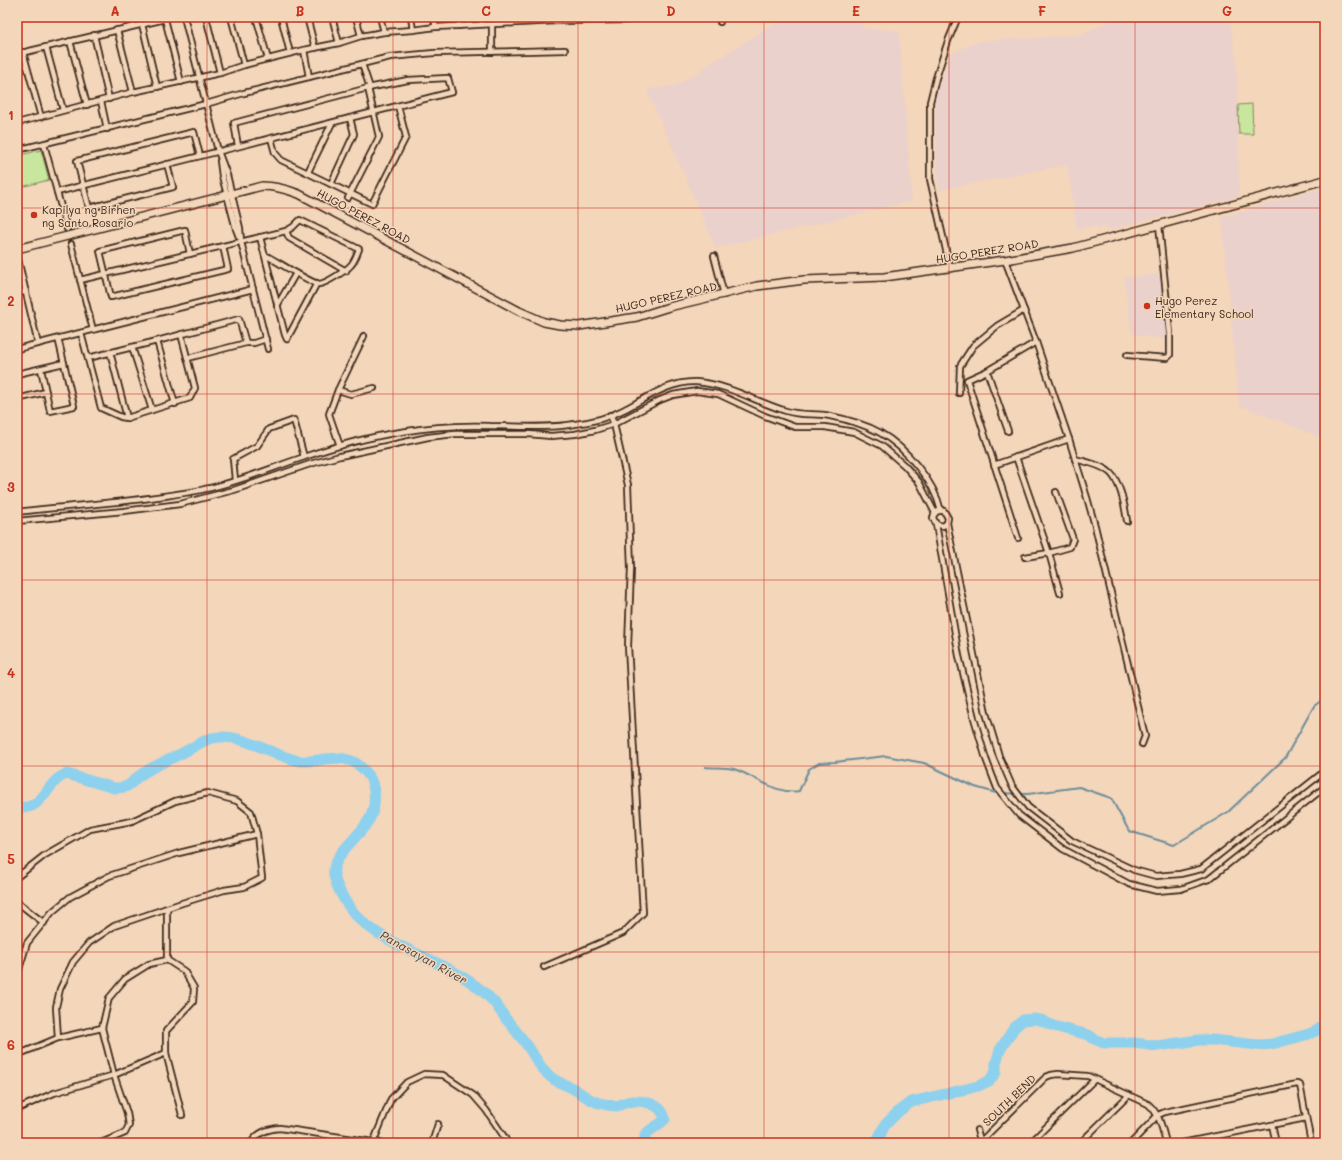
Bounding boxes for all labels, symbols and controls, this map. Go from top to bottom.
text: A [110,2,120,19]
text: B [296,2,305,19]
text: C [481,2,491,19]
text: D [666,2,676,19]
text: E [852,2,860,19]
text: F [1038,2,1046,19]
text: G [1222,2,1232,19]
text: 1 [8,106,14,123]
street label: HUGO PEREZ ROAD [315,185,413,247]
place label: Kapilya ng Birhen ng Santo Rosario [42,202,135,230]
marker: Kapilya ng Birhen ng Santo Rosario [29,210,39,220]
street label: HUGO PEREZ ROAD [935,235,1039,267]
street label: HUGO PEREZ ROAD [614,278,718,316]
text: 2 [7,292,15,309]
place label: Hugo Perez Elementary School [1155,293,1254,321]
marker: Hugo Perez Elementary School [1142,301,1152,311]
text: 3 [7,478,15,495]
text: 4 [7,664,15,681]
text: 5 [7,850,15,867]
water label: Panasayan River [377,926,471,988]
text: 6 [7,1036,15,1053]
street label: SOUTH BEND [979,1071,1039,1129]

